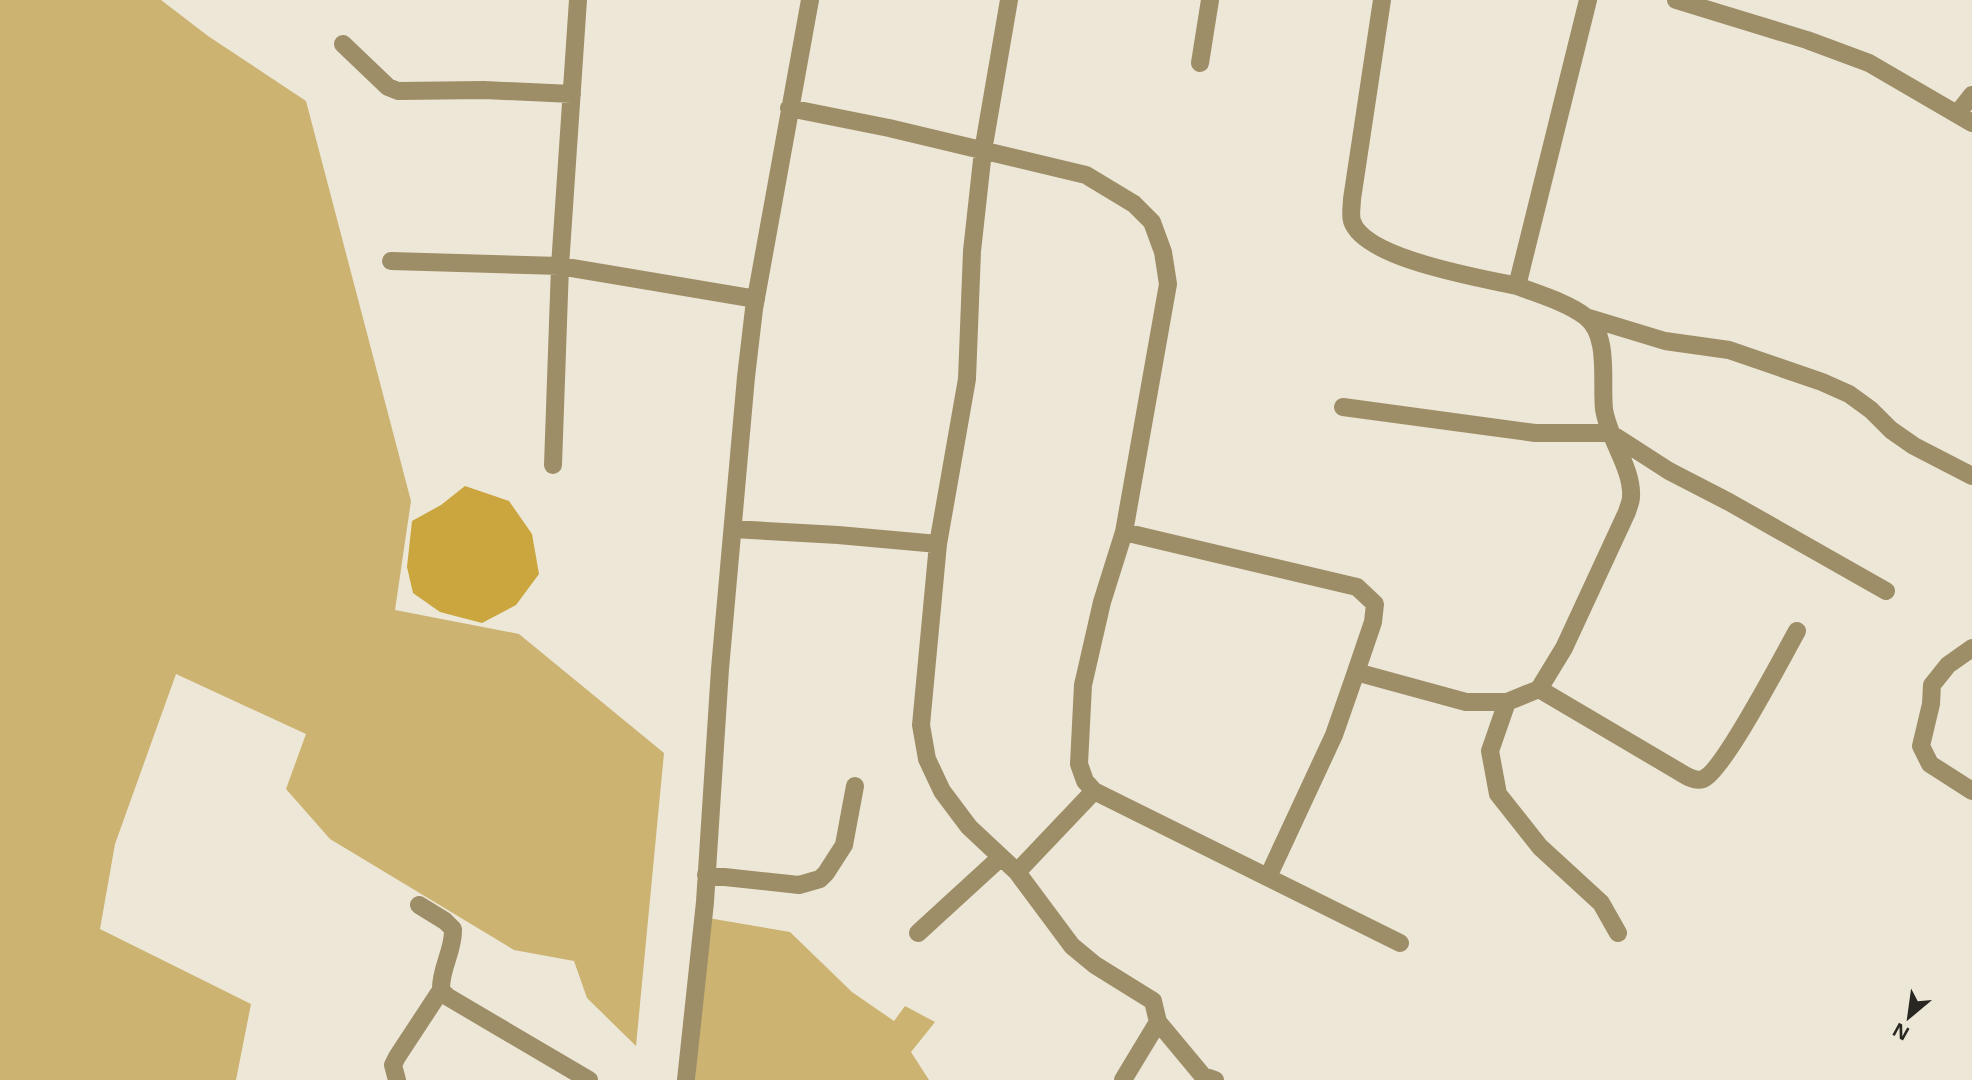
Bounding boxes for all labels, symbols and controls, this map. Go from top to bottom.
north arrow [1874,982,1944,1052]
text: N [1888,1017,1914,1047]

